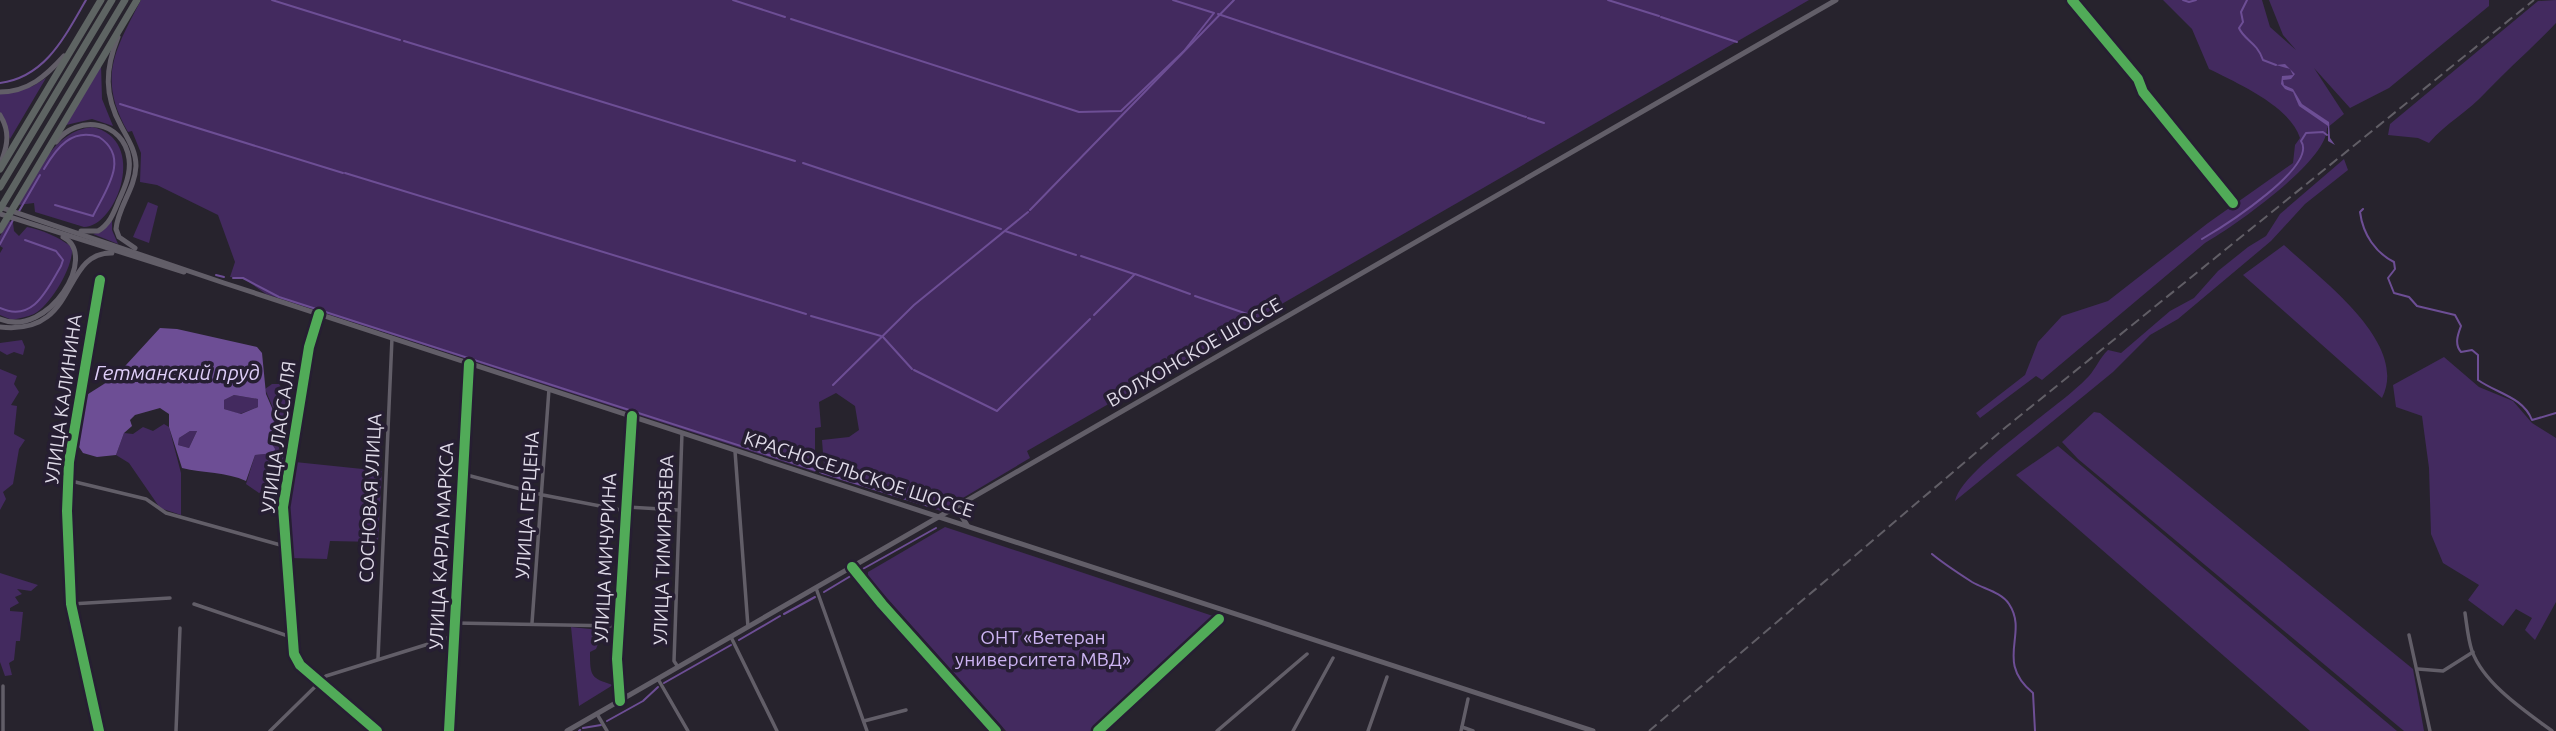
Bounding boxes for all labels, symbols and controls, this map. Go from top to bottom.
street label: ВОЛХОНСКОЕ ШОССЕ [1102,293,1286,411]
street label: УЛИЦА КАЛИНИНА [40,312,86,485]
street label: УЛИЦА ЛАССАЛЯ [256,359,300,515]
water label: Гетманский пруд [94,360,260,384]
street label: СОСНОВАЯ УЛИЦА [355,412,385,583]
street label: КРАСНОСЕЛЬСКОЕ ШОССЕ [741,426,977,522]
street label: УЛИЦА ГЕРЦЕНА [511,430,543,580]
street label: УЛИЦА КАРЛА МАРКСА [425,441,457,650]
street label: УЛИЦА ТИМИРЯЗЕВА [649,454,677,645]
street label: УЛИЦА МИЧУРИНА [590,472,620,643]
park label: ОНТ «Ветеран университета МВД» [955,626,1131,670]

